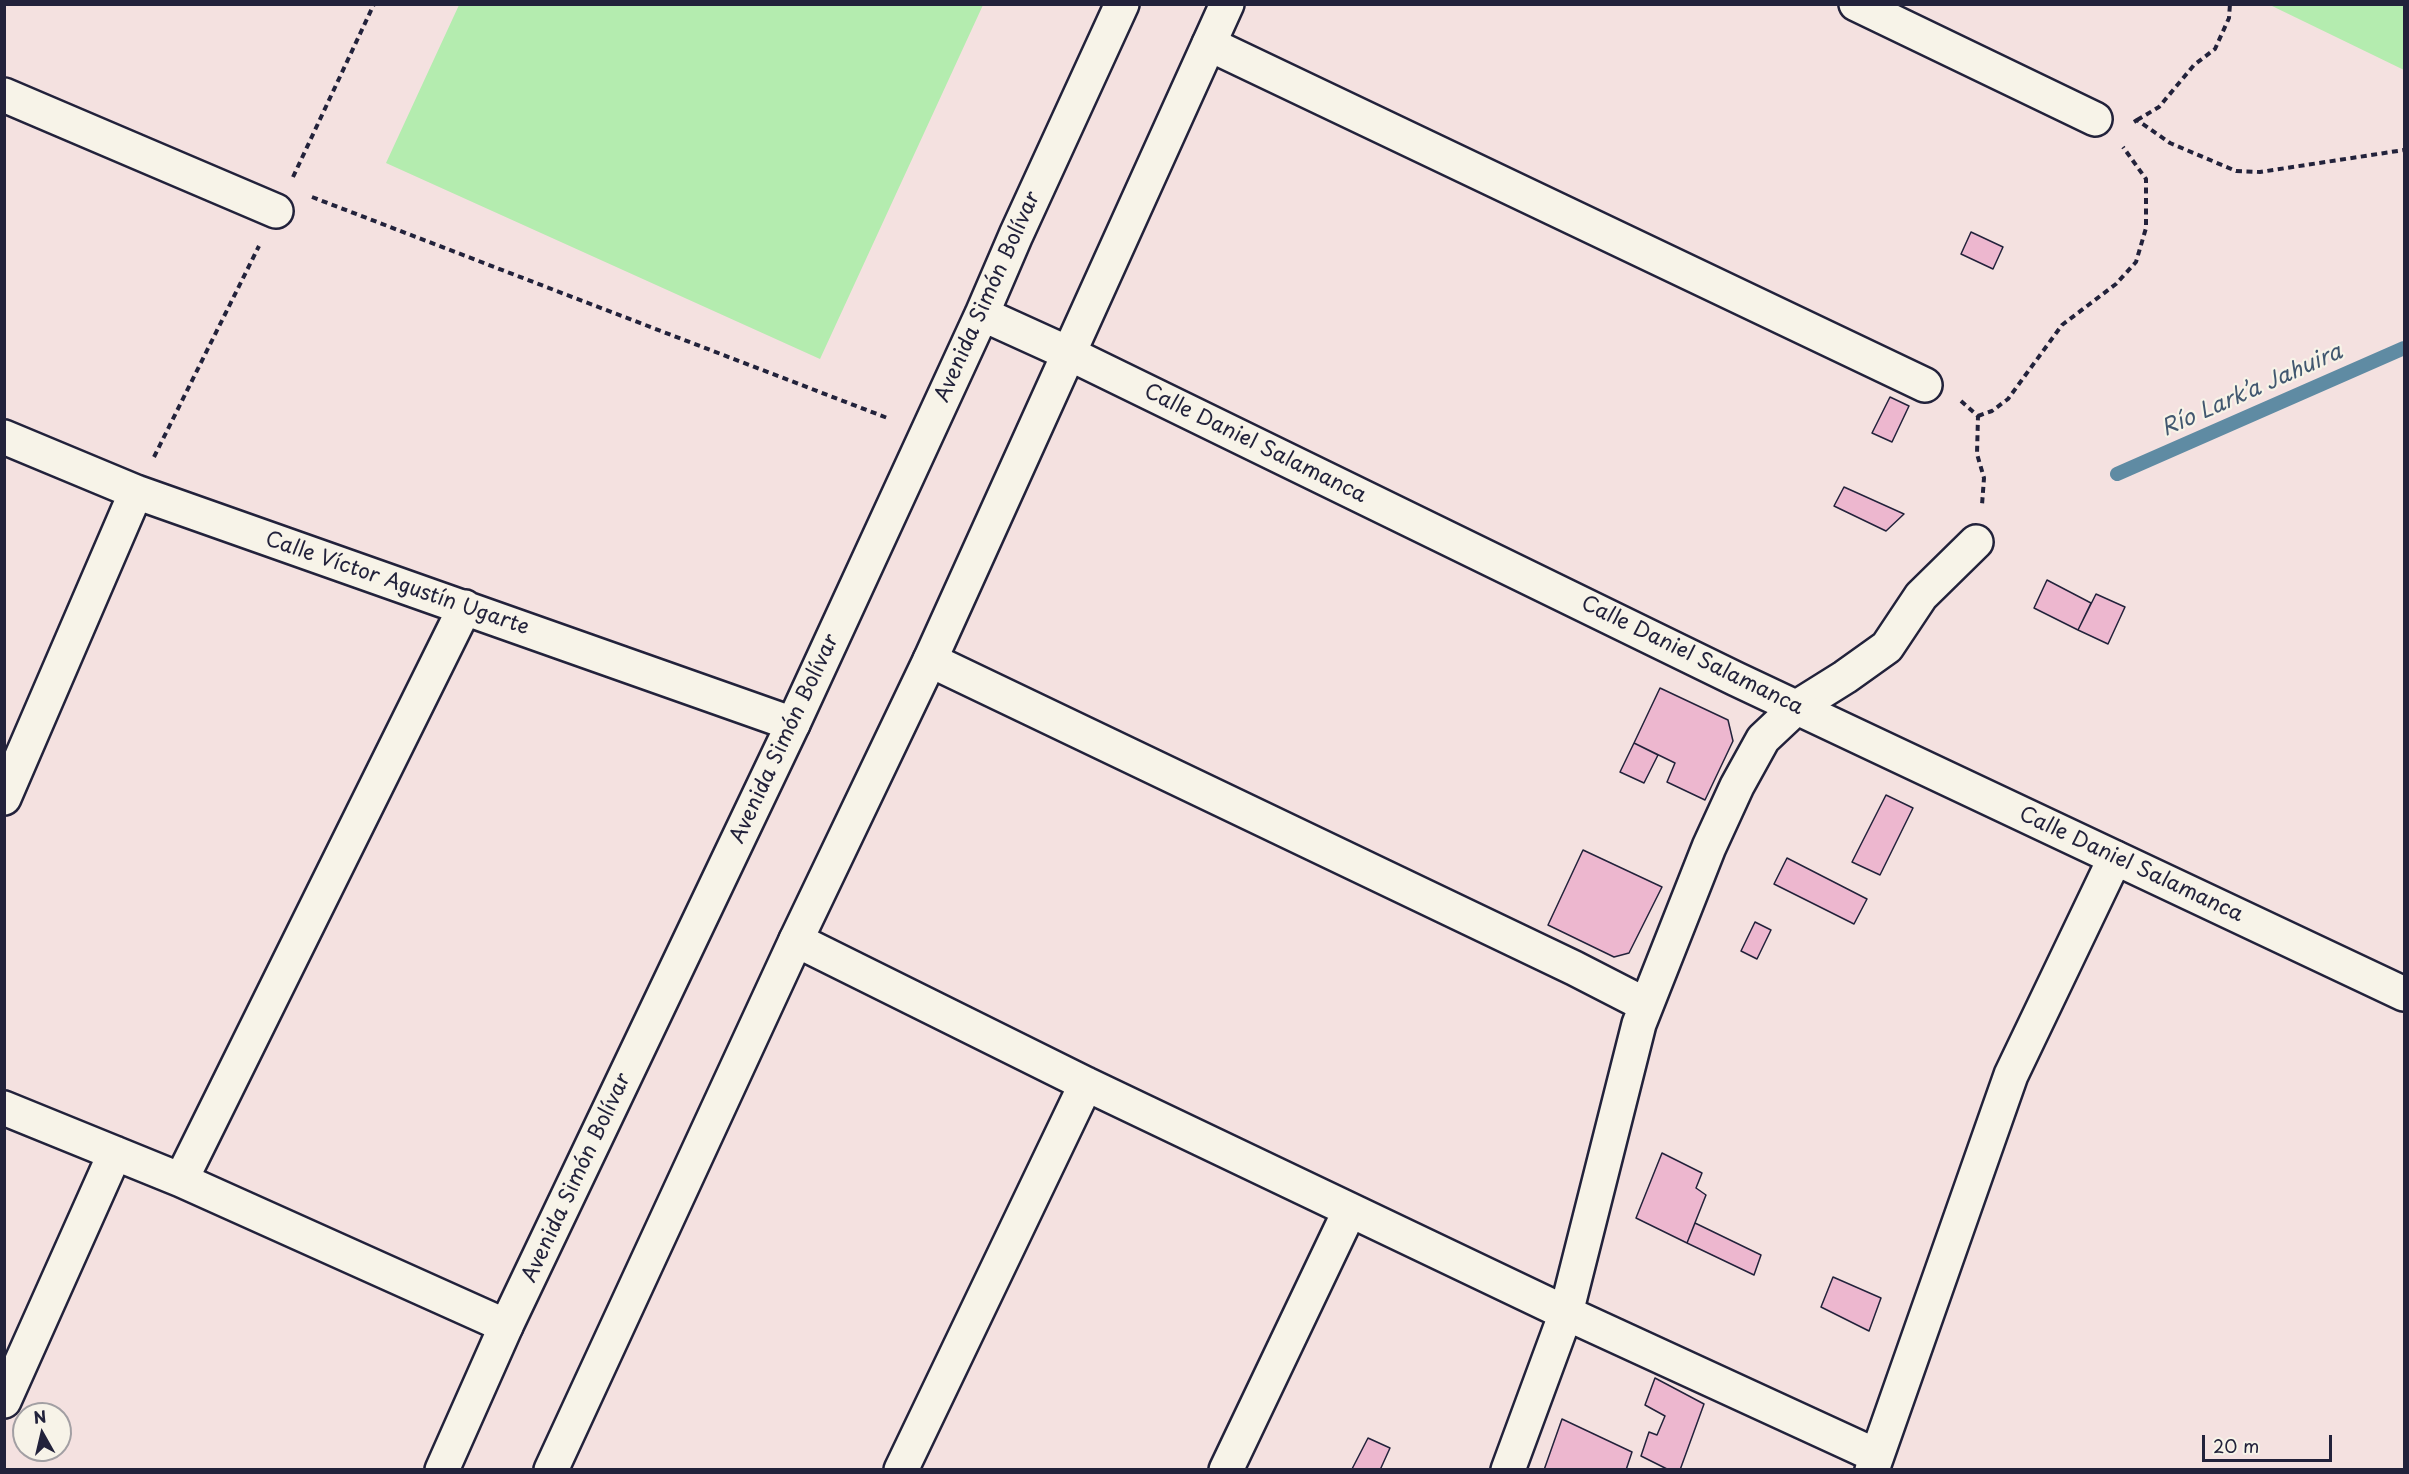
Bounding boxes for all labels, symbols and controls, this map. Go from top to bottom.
street label: Avenida Simón Bolívar [930,188,1046,406]
water label: Río Lark’a Jahuira [2157,339,2347,443]
street label: Calle Daniel Salamanca [1140,379,1370,509]
street label: Calle Víctor Agustín Ugarte [262,527,532,641]
street label: Calle Daniel Salamanca [1577,591,1807,721]
street label: Avenida Simón Bolívar [725,630,845,848]
street label: Calle Daniel Salamanca [2015,802,2247,928]
street label: Avenida Simón Bolívar [517,1069,637,1287]
north arrow [12,1402,72,1462]
text: N [32,1403,48,1429]
scale bar [2205,1423,2336,1461]
text: 20 m [2213,1432,2259,1459]

